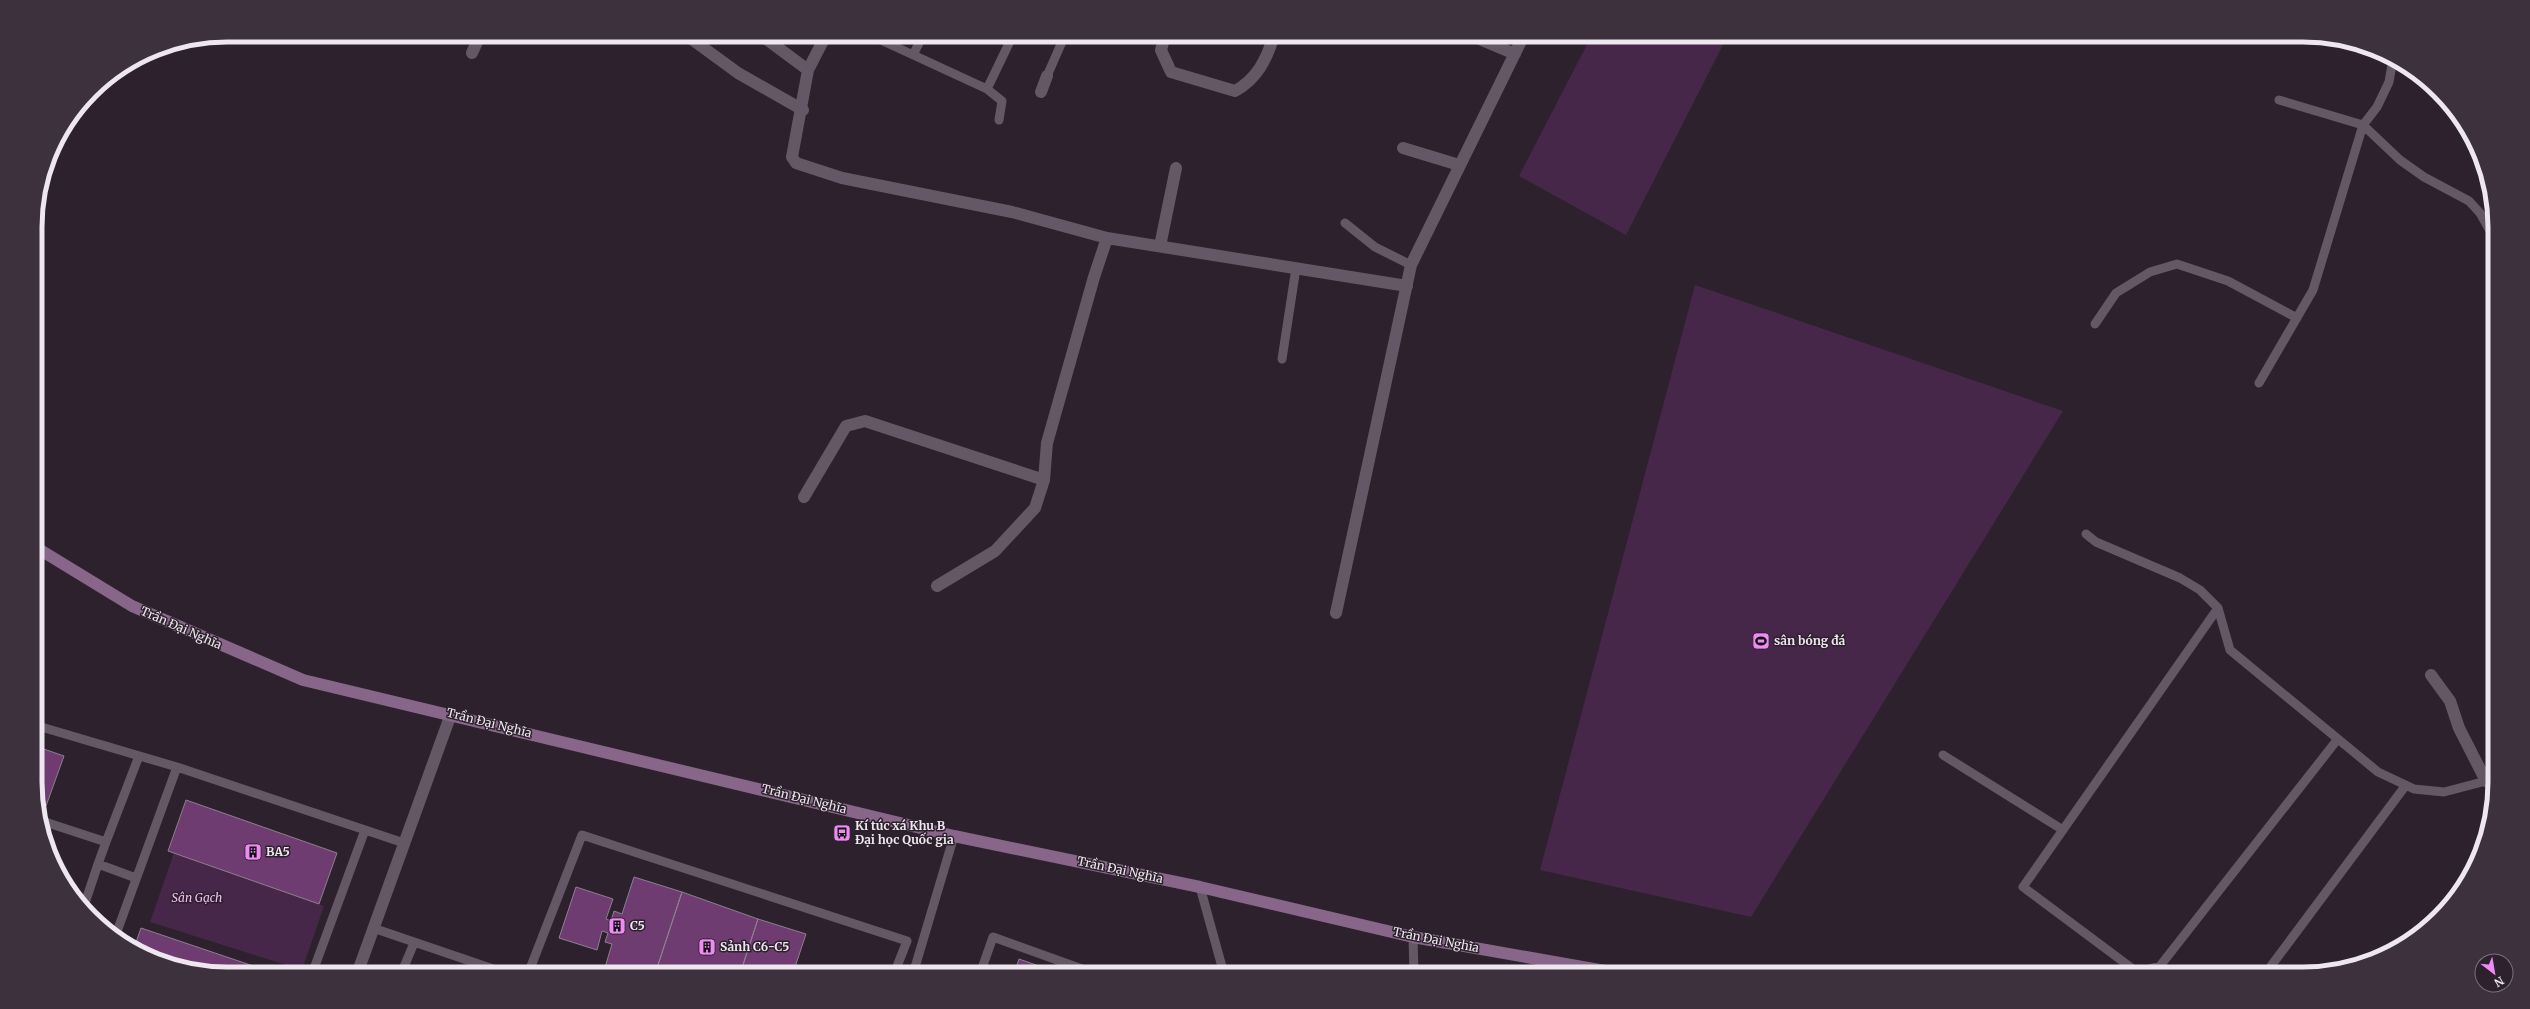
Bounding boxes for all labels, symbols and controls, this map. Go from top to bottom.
street label: Trần Đại Nghĩa [138,603,225,652]
sports icon: sân bóng đá [1751,631,1771,651]
place label: sân bóng đá [1774,633,1846,648]
street label: Trần Đại Nghĩa [445,705,534,741]
street label: Trần Đại Nghĩa [760,781,849,817]
place label: Kí túc xá Khu B Đại học Quốc gia [855,818,954,847]
bus stop icon: Kí túc xá Khu B Đại học Quốc gia [832,823,852,843]
building icon: BA5 [243,842,263,862]
place label: BA5 [266,844,290,859]
street label: Trần Đại Nghĩa [1076,853,1165,886]
park label: Sân Gạch [172,890,222,905]
building icon: C5 [607,916,627,936]
place label: C5 [630,918,645,933]
street label: Trần Đại Nghĩa [1392,924,1481,955]
building icon: Sảnh C6-C5 [697,937,717,957]
place label: Sảnh C6-C5 [720,939,789,954]
north arrow [2474,953,2514,993]
text: N [2492,973,2506,990]

